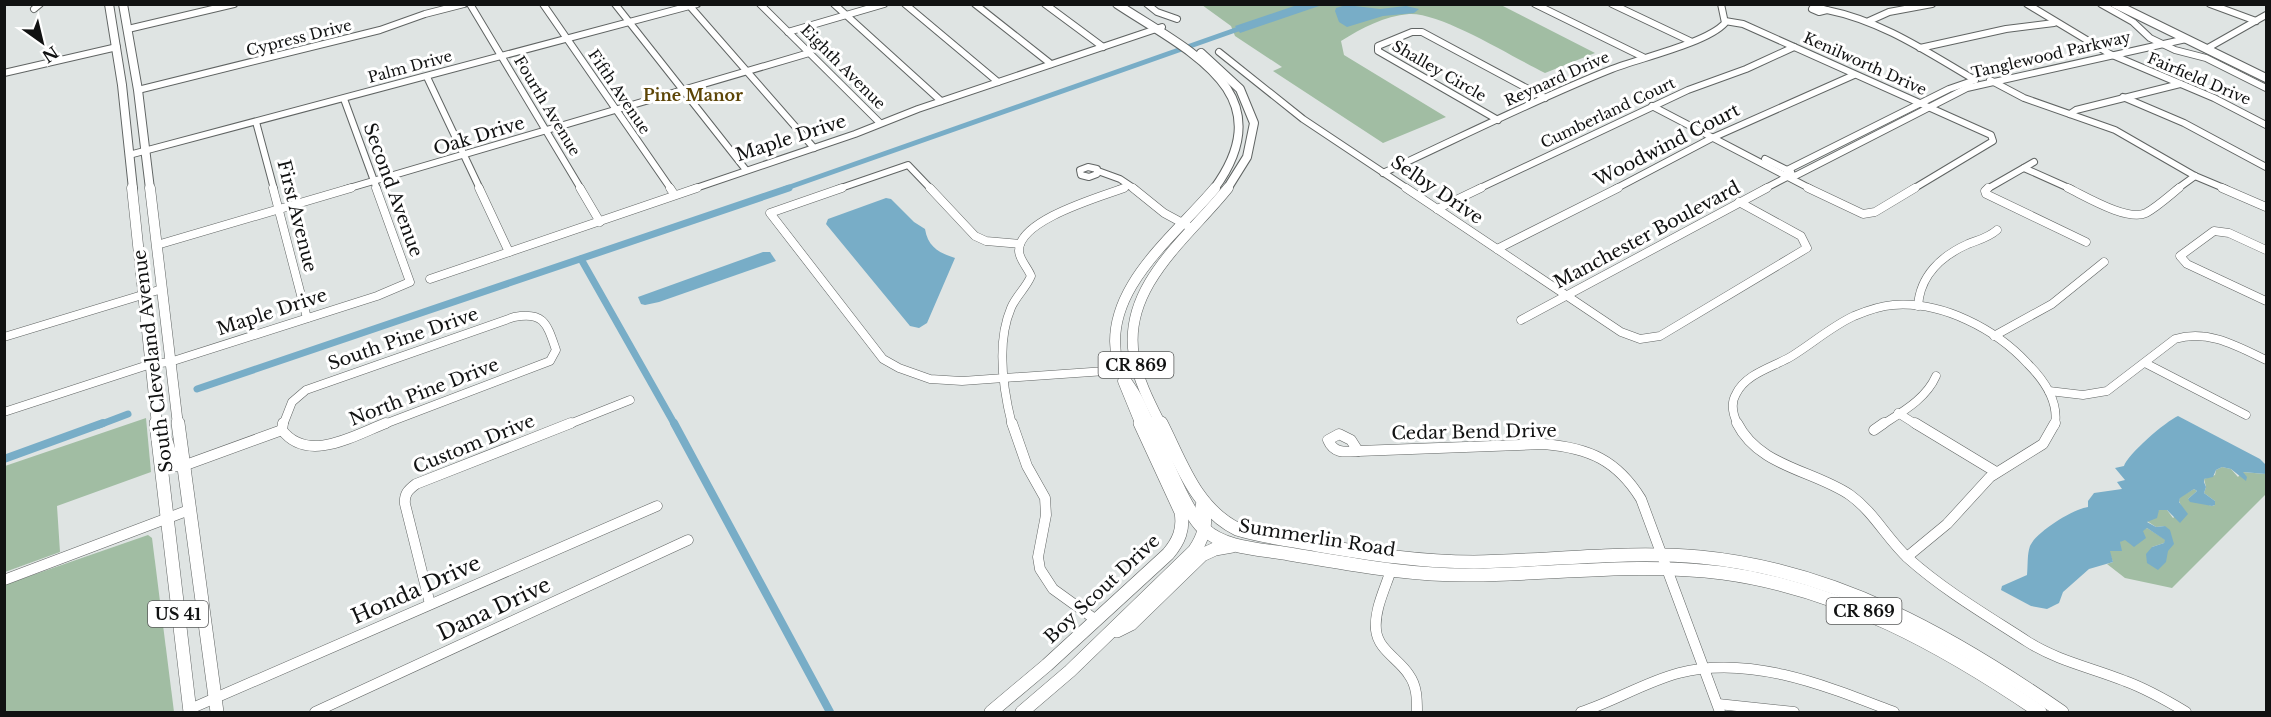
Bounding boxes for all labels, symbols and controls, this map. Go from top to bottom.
north arrow [12,12,72,72]
street label: Cypress Drive [244,15,354,60]
street label: Eighth Avenue [797,20,890,113]
street label: Tanglewood Parkway [1969,27,2133,82]
street label: Kenilworth Drive [1801,28,1930,99]
street label: Shalley Circle [1389,36,1490,105]
text: N [39,42,62,67]
street label: Palm Drive [366,46,454,87]
street label: Fifth Avenue [584,46,655,138]
street label: Reynard Drive [1501,47,1612,110]
street label: Fairfield Drive [2145,48,2254,109]
street label: Fourth Avenue [510,52,585,159]
street label: Cumberland Court [1537,73,1678,152]
district label: Pine Manor [643,85,743,105]
street label: Woodwind Court [1590,99,1744,192]
street label: Maple Drive [733,110,849,166]
street label: Oak Drive [431,112,527,160]
street label: Second Avenue [359,120,427,260]
street label: Selby Drive [1387,151,1487,229]
street label: First Avenue [272,158,322,274]
street label: Manchester Boulevard [1550,177,1744,293]
street label: South Cleveland Avenue [128,248,178,474]
street label: Maple Drive [214,284,330,340]
street label: South Pine Drive [325,303,481,375]
road number: CR 869 [1098,352,1174,378]
street label: North Pine Drive [346,353,502,431]
street label: Custom Drive [410,410,538,478]
street label: Cedar Bend Drive [1391,420,1557,444]
street label: Summerlin Road [1237,515,1397,561]
street label: Boy Scout Drive [1040,530,1164,648]
street label: Honda Drive [347,550,485,630]
street label: Dana Drive [433,571,555,647]
road number: CR 869 [1826,598,1902,624]
road number: US 41 [148,601,208,627]

